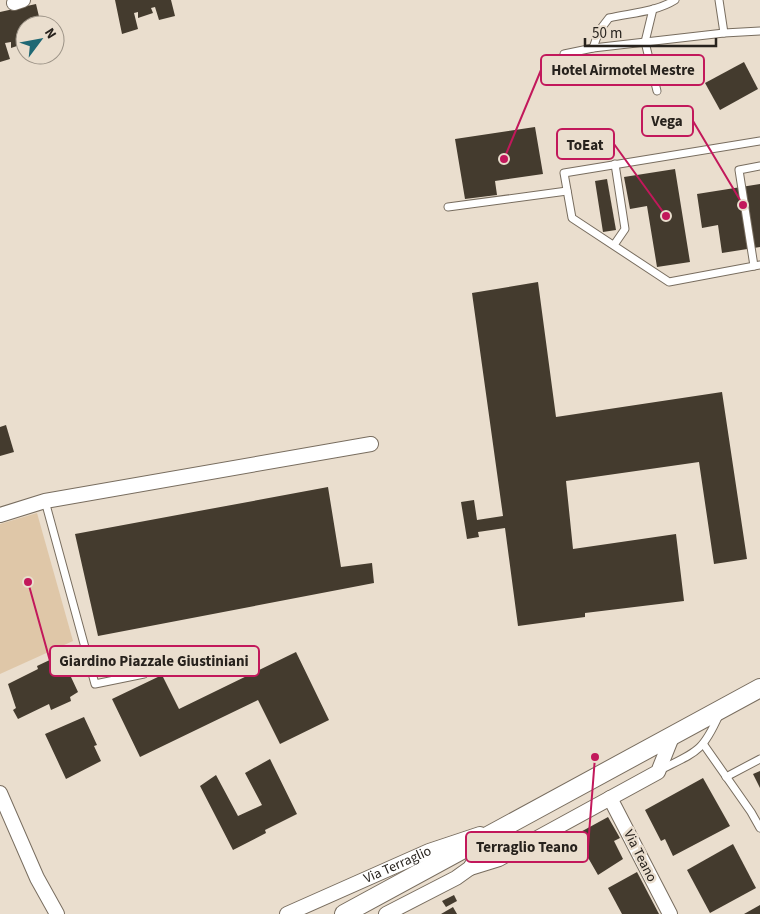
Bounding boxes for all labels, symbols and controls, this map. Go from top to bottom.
north arrow [15,15,65,65]
scale bar [585,15,716,47]
text: 50 m [592,23,622,44]
text: N [39,24,61,43]
callout: Hotel Airmotel Mestre [541,55,704,85]
text: Hotel Airmotel Mestre [551,60,695,81]
callout: Vega [642,106,693,136]
text: Vega [650,111,683,132]
callout: ToEat [557,129,614,159]
text: ToEat [566,135,604,156]
callout: Giardino Piazzale Giustiniani [50,646,259,676]
text: Giardino Piazzale Giustiniani [59,651,249,672]
street label: Via Teano [618,826,662,886]
callout: Terraglio Teano [466,832,588,862]
text: Terraglio Teano [476,837,578,858]
street label: Via Terraglio [361,841,435,889]

